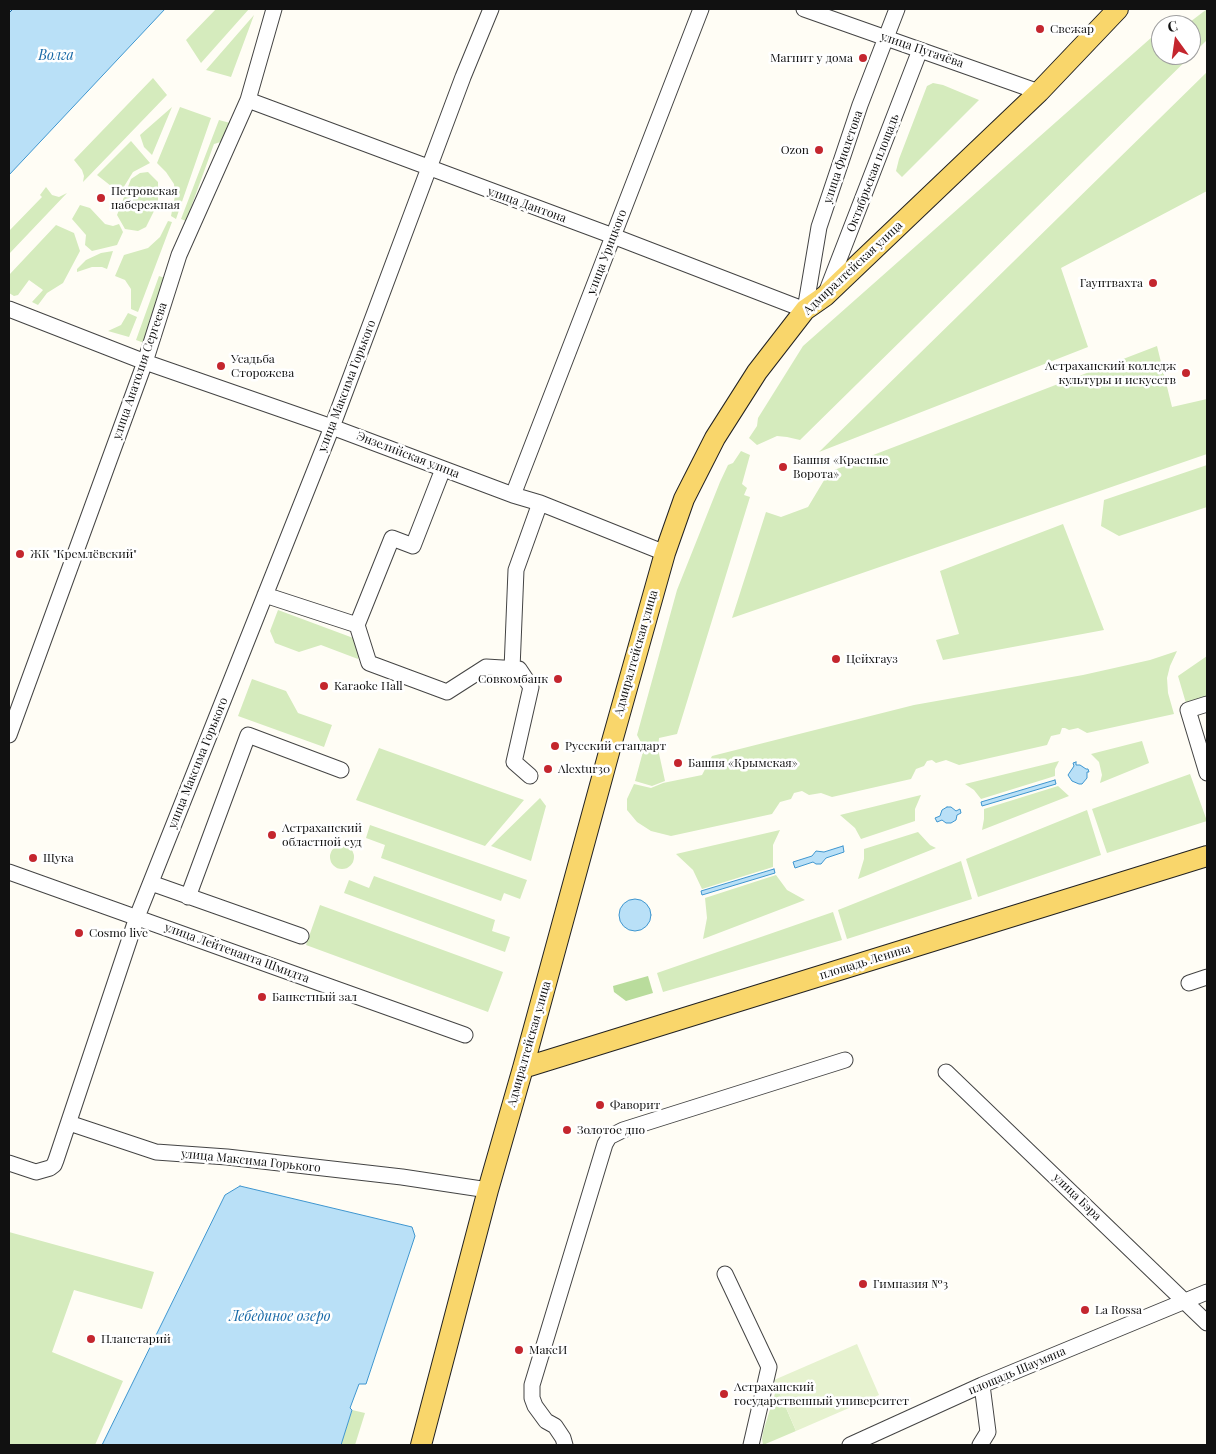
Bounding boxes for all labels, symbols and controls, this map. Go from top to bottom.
north arrow [1151,15,1201,65]
text: С [1165,16,1180,36]
place label: Свежар [1050,22,1094,36]
marker: Свежар [1034,23,1046,35]
street label: улица Пугачёва [879,29,965,71]
water label: Волга [38,48,74,64]
place label: Магнит у дома [770,51,853,65]
marker: Магнит у дома [857,52,869,64]
street label: улица Фиолетова [820,109,866,205]
street label: Октябрьская площадь [844,112,902,234]
place label: Ozon [781,143,809,157]
marker: Ozon [813,144,825,156]
place label: Петровская набережная [111,184,180,212]
street label: улица Дантона [486,184,568,226]
marker: Петровская набережная [95,192,107,204]
street label: улица Урицкого [584,207,630,297]
street label: Адмиралтейская улица [800,218,906,318]
place label: Гауптвахта [1080,276,1143,290]
marker: Гауптвахта [1147,277,1159,289]
street label: улица Анатолия Сергеева [110,301,170,441]
street label: улица Максима Горького [315,318,379,454]
place label: Усадьба Сторожева [231,352,294,380]
place label: Астраханский колледж культуры и искусств [1045,359,1176,387]
marker: Усадьба Сторожева [215,360,227,372]
marker: Астраханский колледж культуры и искусств [1180,367,1192,379]
street label: Энзелийская улица [354,429,462,481]
place label: Башня «Красные Ворота» [793,453,888,481]
marker: Башня «Красные Ворота» [777,461,789,473]
place label: ЖК "Кремлёвский" [30,547,137,561]
marker: ЖК "Кремлёвский" [14,548,26,560]
street label: Адмиралтейская улица [611,588,661,718]
place label: Цейхгауз [846,652,898,666]
marker: Цейхгауз [830,653,842,665]
place label: Совкомбанк [478,672,548,686]
marker: Совкомбанк [552,673,564,685]
place label: Karaoke Hall [334,679,403,693]
marker: Karaoke Hall [318,680,330,692]
street label: улица Максима Горького [165,695,231,831]
place label: Русский стандарт [565,739,666,753]
marker: Русский стандарт [549,740,561,752]
place label: Башня «Крымская» [688,756,798,770]
marker: Башня «Крымская» [672,757,684,769]
place label: Alextur30 [558,762,610,776]
marker: Alextur30 [542,763,554,775]
place label: Астраханский областной суд [282,821,362,849]
marker: Астраханский областной суд [266,829,278,841]
place label: Щука [43,851,74,865]
marker: Щука [27,852,39,864]
street label: улица Лейтенанта Шмидта [163,920,311,986]
place label: Cosmo live [89,926,148,940]
marker: Cosmo live [73,927,85,939]
street label: площадь Ленина [818,941,912,983]
street label: Адмиралтейская улица [504,979,554,1109]
place label: Банкетный зал [272,990,357,1004]
marker: Банкетный зал [256,991,268,1003]
place label: Фаворит [610,1098,660,1112]
marker: Фаворит [594,1099,606,1111]
place label: Золотое дно [577,1123,645,1137]
marker: Золотое дно [561,1124,573,1136]
street label: улица Максима Горького [180,1147,322,1175]
street label: улица Бэра [1050,1170,1104,1224]
place label: Гимназия №3 [873,1277,948,1291]
marker: Гимназия №3 [857,1278,869,1290]
place label: La Rossa [1095,1303,1142,1317]
marker: La Rossa [1079,1304,1091,1316]
water label: Лебединое озеро [229,1309,331,1325]
place label: Планетарий [101,1332,171,1346]
marker: Планетарий [85,1333,97,1345]
place label: МаксИ [529,1343,567,1357]
marker: МаксИ [513,1344,525,1356]
street label: площадь Шаумяна [966,1344,1068,1398]
place label: Астраханский государственный университет [734,1380,909,1408]
marker: Астраханский государственный университет [718,1388,730,1400]

